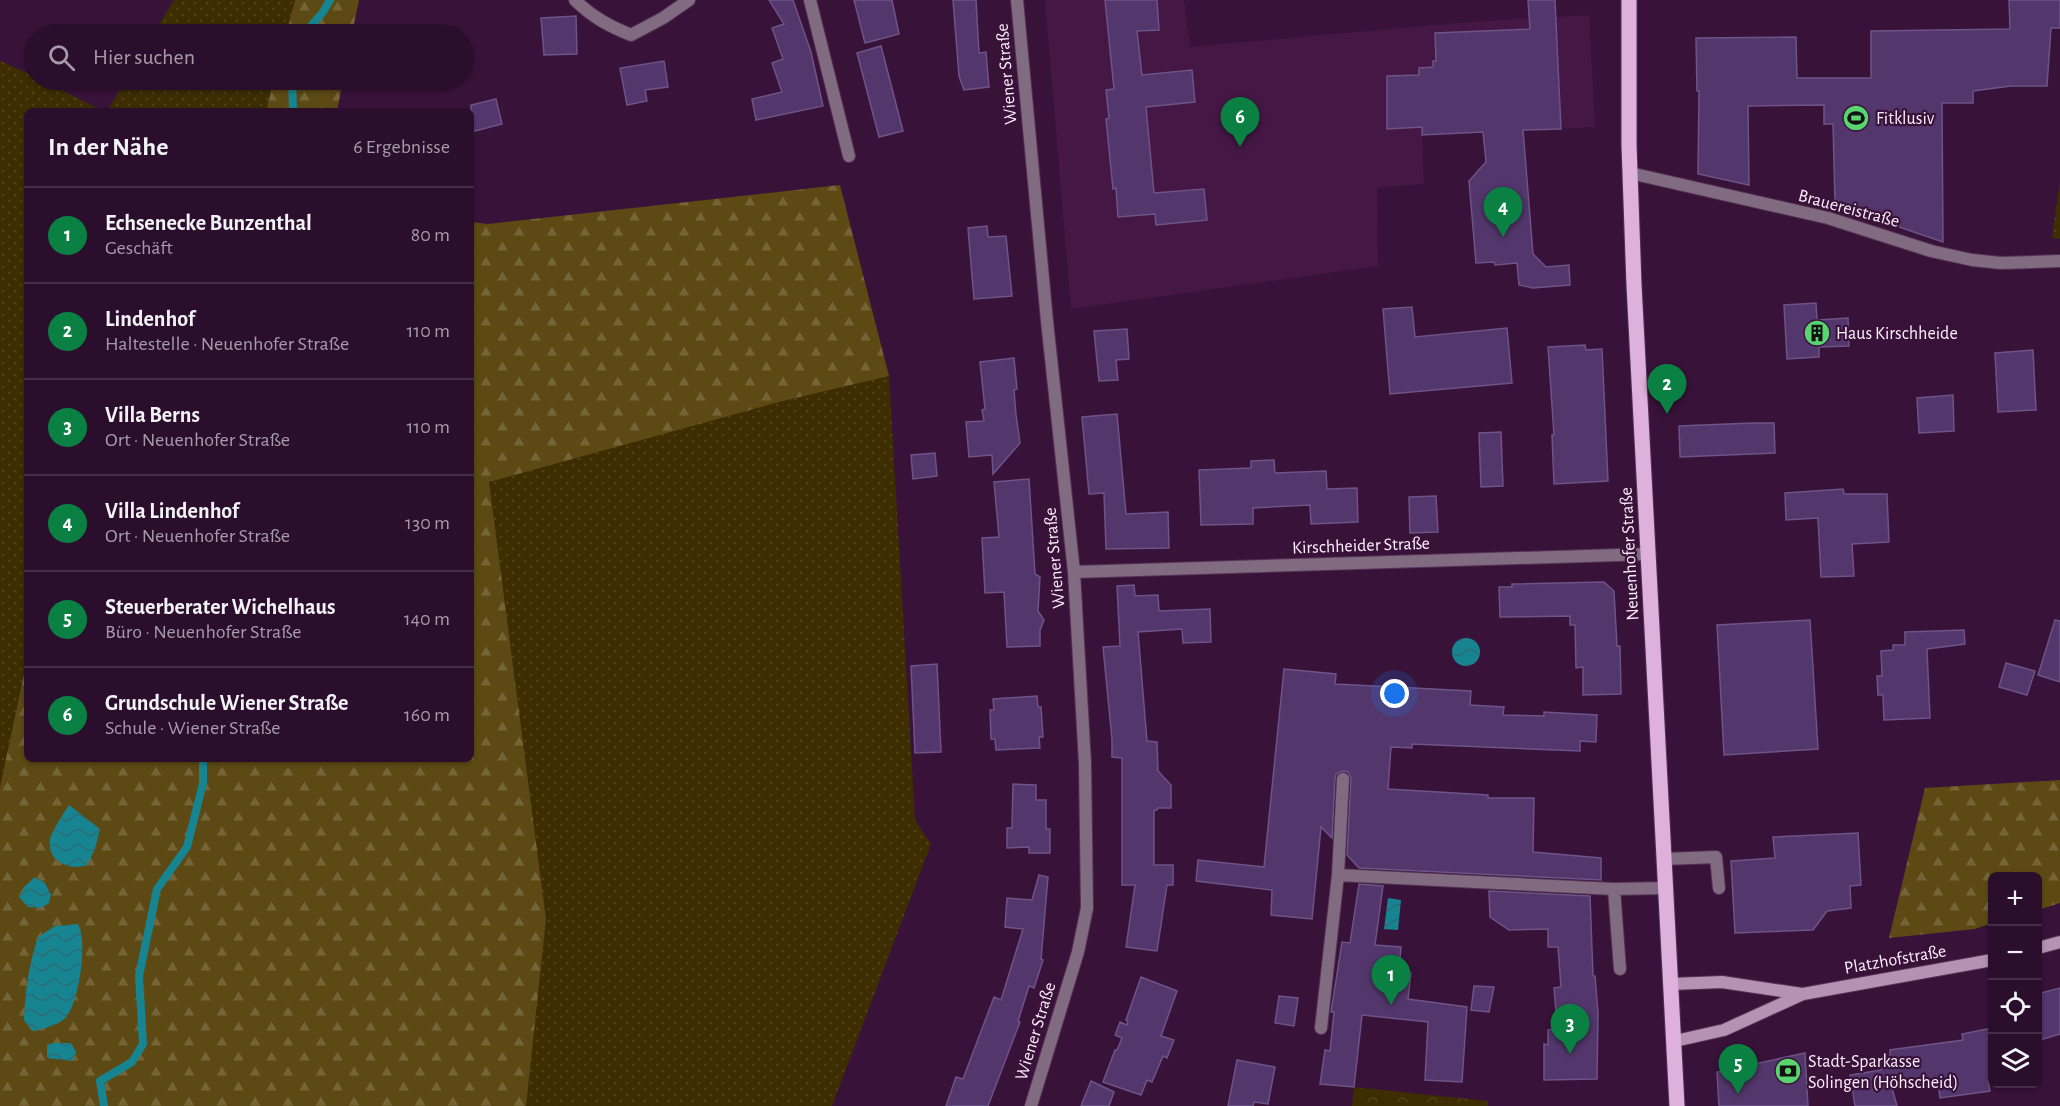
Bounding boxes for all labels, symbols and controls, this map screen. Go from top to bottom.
street label: Wiener Straße [994,23,1020,125]
search box [24,24,474,90]
icon: search [45,41,78,74]
text: Hier suchen [93,46,195,68]
pin: 6 [1220,98,1260,147]
sports icon: Fitklusiv [1841,103,1871,133]
place label: Fitklusiv [1876,110,1935,128]
text: In der Nähe [48,134,168,160]
text: 6 Ergebnisse [353,137,450,157]
street label: Brauereistraße [1796,187,1901,231]
pin: 4 [1484,188,1522,237]
text: Echsenecke Bunzenthal [105,212,312,234]
text: 1 [64,225,71,245]
text: 80 m [411,225,450,245]
text: Geschäft [105,238,173,258]
text: Lindenhof [105,308,195,330]
building icon: Haus Kirschheide [1802,318,1832,348]
text: 2 [63,321,72,341]
text: 110 m [406,321,450,341]
place label: Haus Kirschheide [1836,325,1958,343]
text: Haltestelle · Neuenhofer Straße [105,334,349,354]
pin: 2 [1648,364,1686,414]
text: Villa Berns [105,404,200,426]
text: 3 [63,417,72,437]
text: 110 m [406,417,450,437]
text: Ort · Neuenhofer Straße [105,430,290,450]
street label: Neuenhofer Straße [1618,487,1642,621]
text: Villa Lindenhof [105,500,239,522]
street label: Wiener Straße [1042,507,1068,609]
text: 4 [62,513,73,533]
text: 130 m [405,513,450,533]
text: Ort · Neuenhofer Straße [105,526,290,546]
street label: Kirschheider Straße [1292,535,1430,557]
text: Steuerberater Wichelhaus [105,596,336,618]
text: 5 [63,609,72,629]
text: 140 m [404,609,450,629]
text: Büro · Neuenhofer Straße [105,622,302,642]
your location [1380,679,1409,708]
text: Grundschule Wiener Straße [105,692,349,714]
text: 6 [63,705,72,725]
text: 160 m [404,705,450,725]
text: Schule · Wiener Straße [105,718,281,738]
map controls [1988,872,2042,1088]
button: + [1988,872,2042,926]
button: − [1988,926,2042,980]
street label: Platzhofstraße [1843,942,1948,978]
pin: 1 [1372,956,1410,1005]
street label: Wiener Straße [1013,980,1059,1082]
button: locate [1988,980,2042,1034]
pin: 3 [1550,1004,1590,1054]
button: layers [1988,1034,2042,1088]
pin: 5 [1718,1044,1758,1094]
place label: Stadt-Sparkasse Solingen (Höhscheid) [1808,1053,1958,1092]
bank icon: Stadt-Sparkasse Solingen (Höhscheid) [1773,1056,1803,1086]

